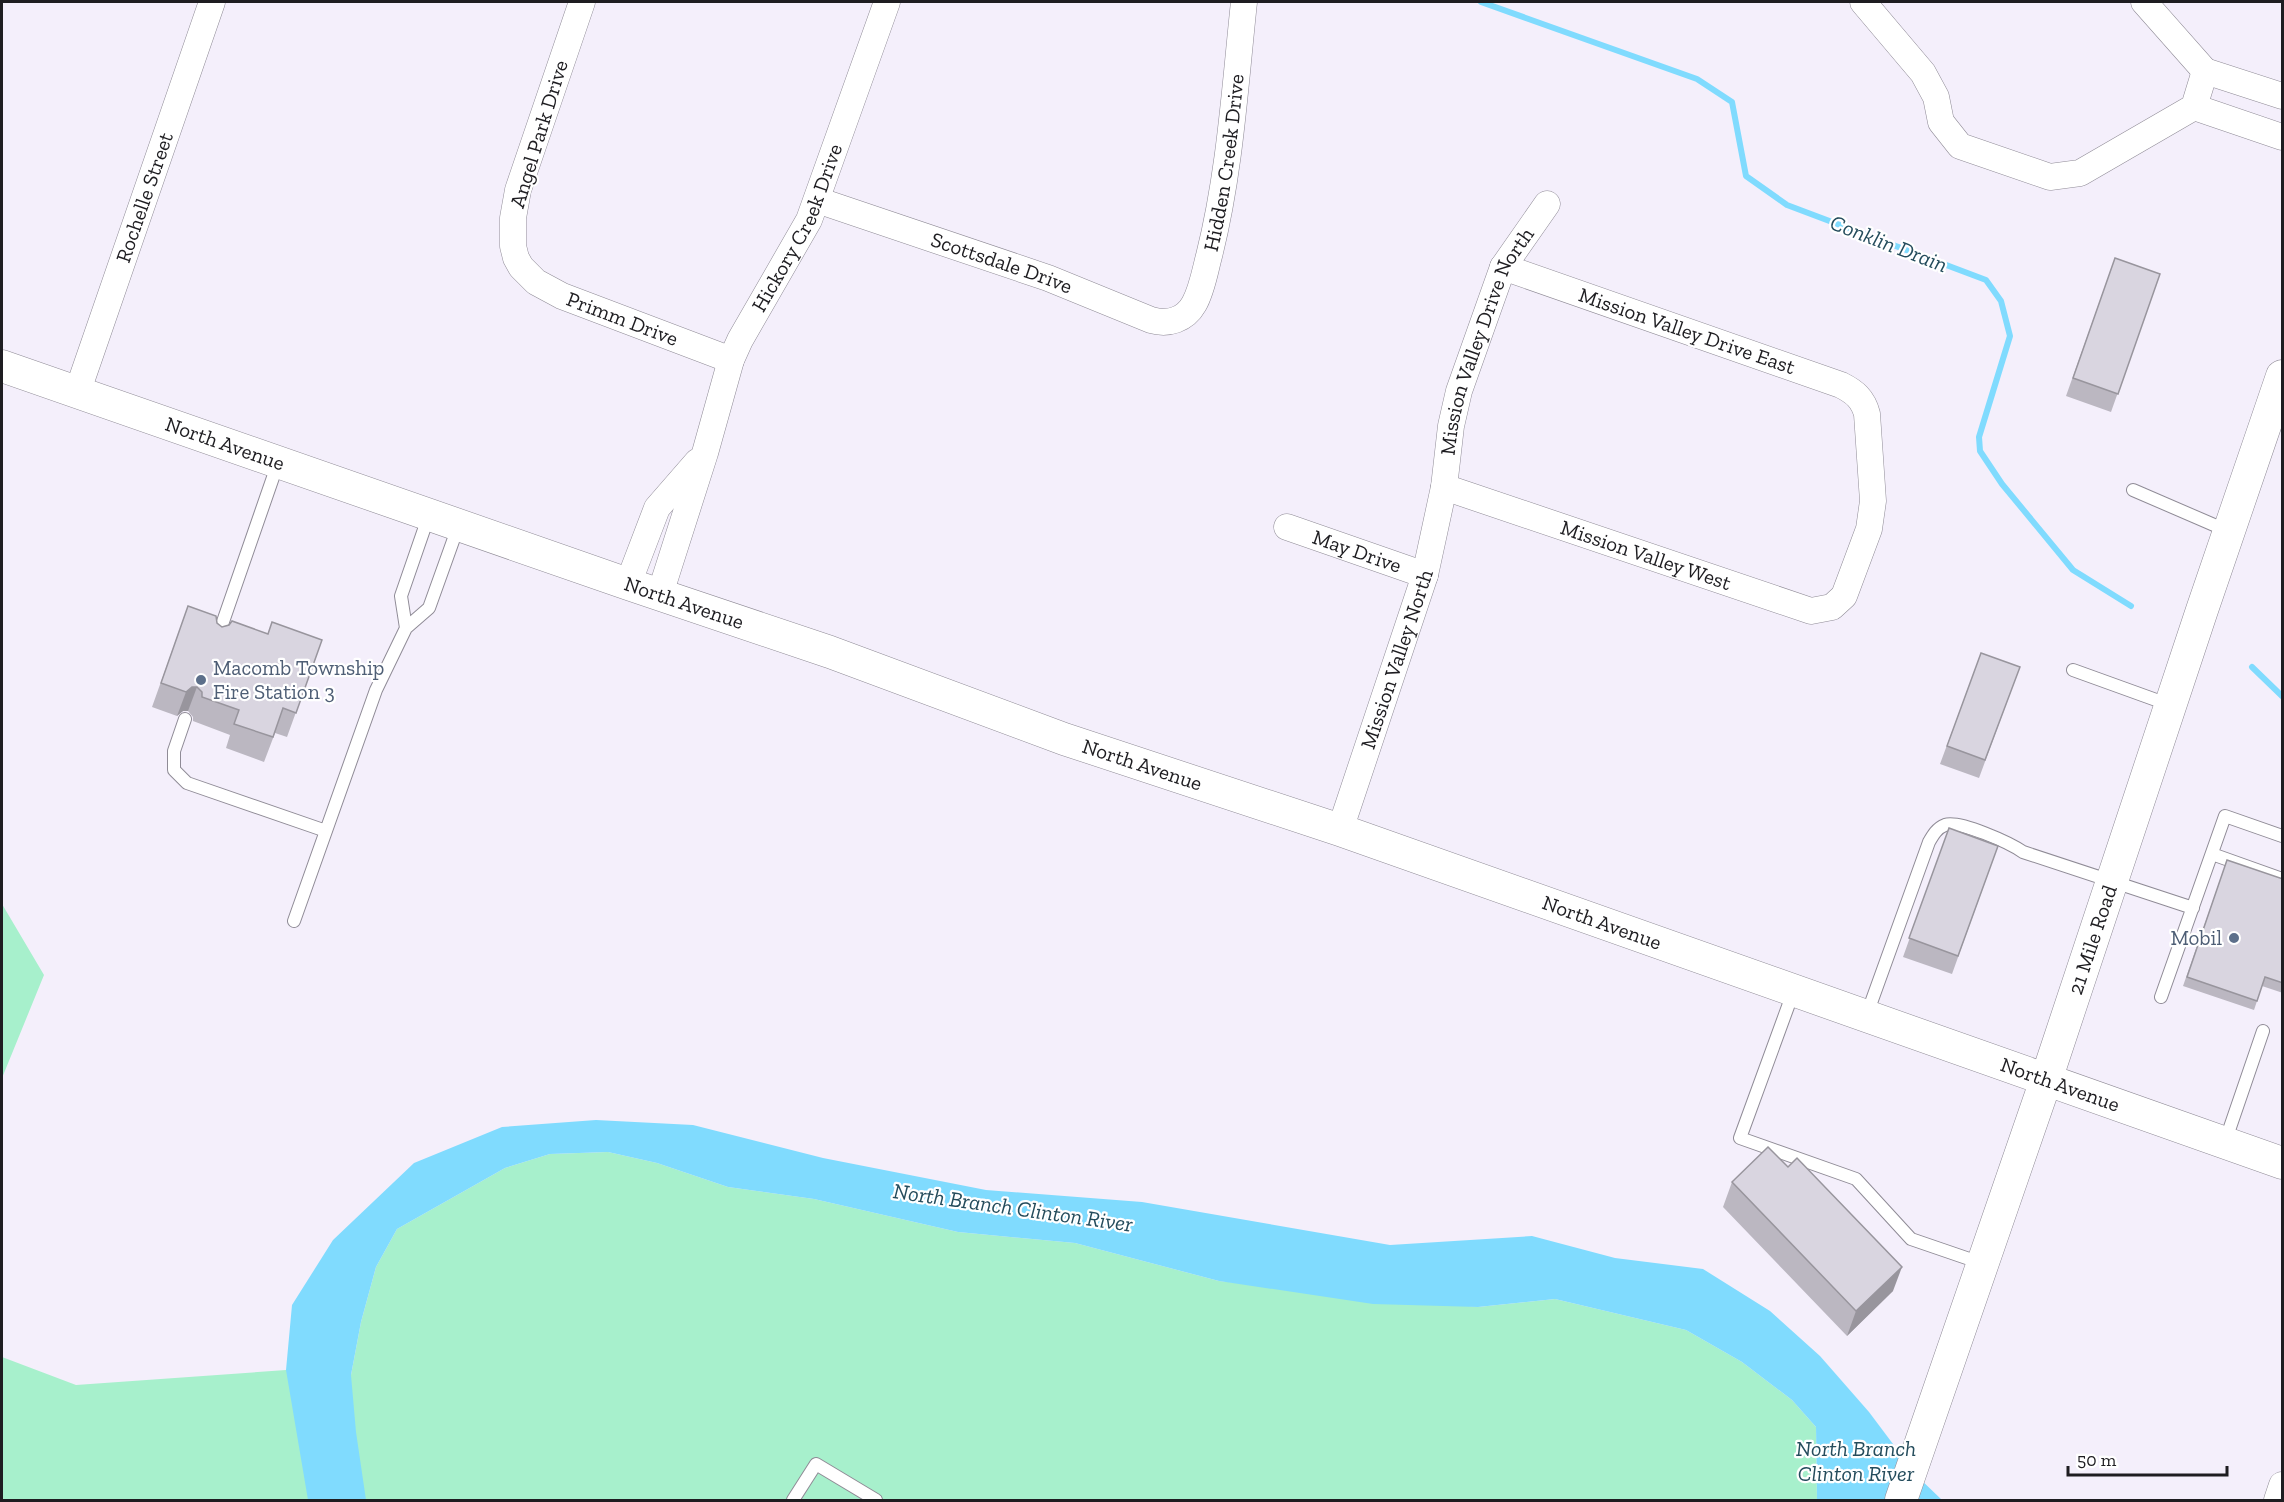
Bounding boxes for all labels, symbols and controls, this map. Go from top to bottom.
street label: Angel Park Drive [504,57,573,211]
street label: Hidden Creek Drive [1198,73,1249,254]
street label: Rochelle Street [110,129,178,266]
street label: Hickory Creek Drive [746,140,847,316]
water label: Conklin Drain [1826,209,1951,278]
street label: Mission Valley Drive North [1435,222,1539,457]
street label: Scottsdale Drive [928,226,1076,299]
street label: Mission Valley Drive East [1576,282,1799,379]
street label: Primm Drive [563,286,682,351]
street label: North Avenue [162,411,288,475]
street label: Mission Valley West [1557,514,1735,595]
street label: May Drive [1309,524,1405,578]
street label: Mission Valley North [1355,566,1438,752]
street label: North Avenue [621,571,747,634]
place label: Macomb Township Fire Station 3 [213,655,384,704]
marker: Macomb Township Fire Station 3 [194,673,208,687]
street label: North Avenue [1079,733,1206,796]
street label: 21 Mile Road [2062,881,2122,998]
street label: North Avenue [1539,890,1665,955]
place label: Mobil [2171,925,2222,950]
marker: Mobil [2227,931,2241,945]
street label: North Avenue [1997,1051,2123,1117]
water label: North Branch Clinton River [891,1177,1135,1238]
water label: North Branch Clinton River [1796,1435,1916,1487]
scale bar [2068,1439,2227,1477]
text: 50 m [2077,1449,2117,1471]

